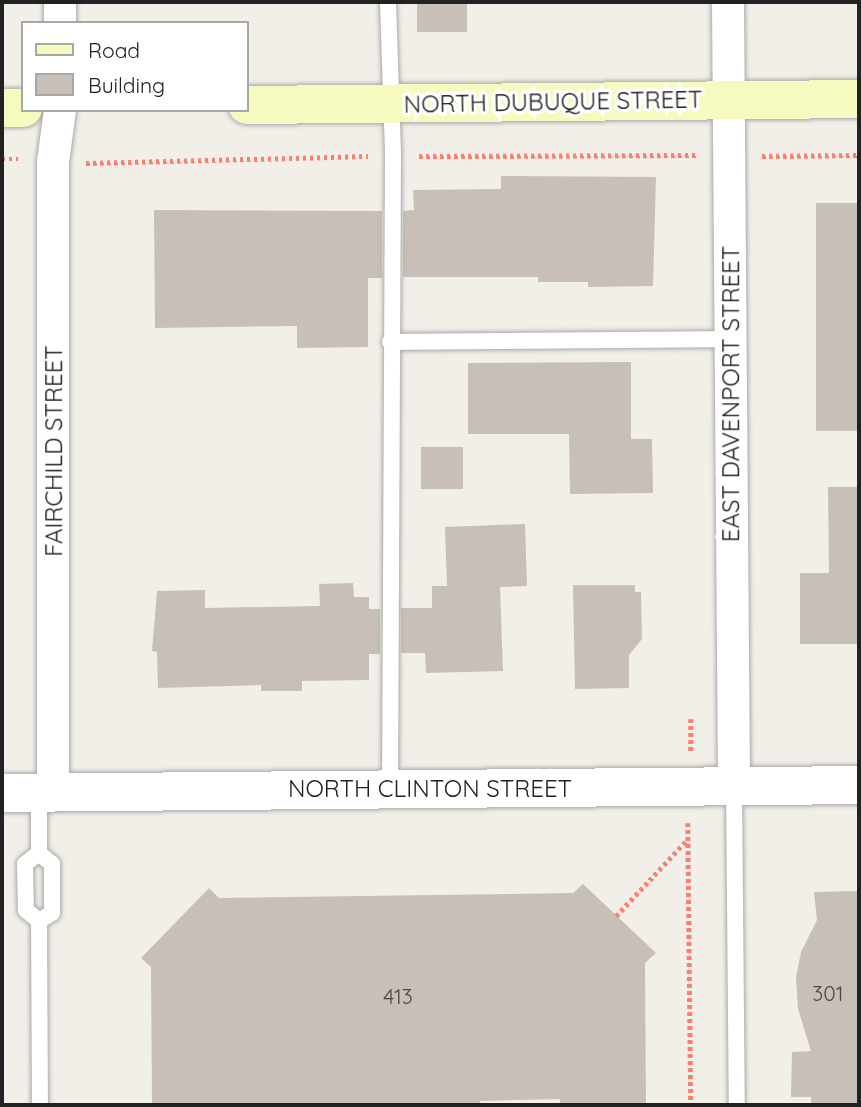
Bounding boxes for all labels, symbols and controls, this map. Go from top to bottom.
legend [21,21,248,112]
text: Road [88,37,140,63]
text: Building [88,72,165,98]
street label: NORTH DUBUQUE STREET [403,85,703,119]
street label: EAST DAVENPORT STREET [717,246,745,542]
street label: FAIRCHILD STREET [40,345,68,557]
street label: NORTH CLINTON STREET [288,775,572,803]
house number: 301 [812,980,844,1006]
house number: 413 [383,983,413,1009]

